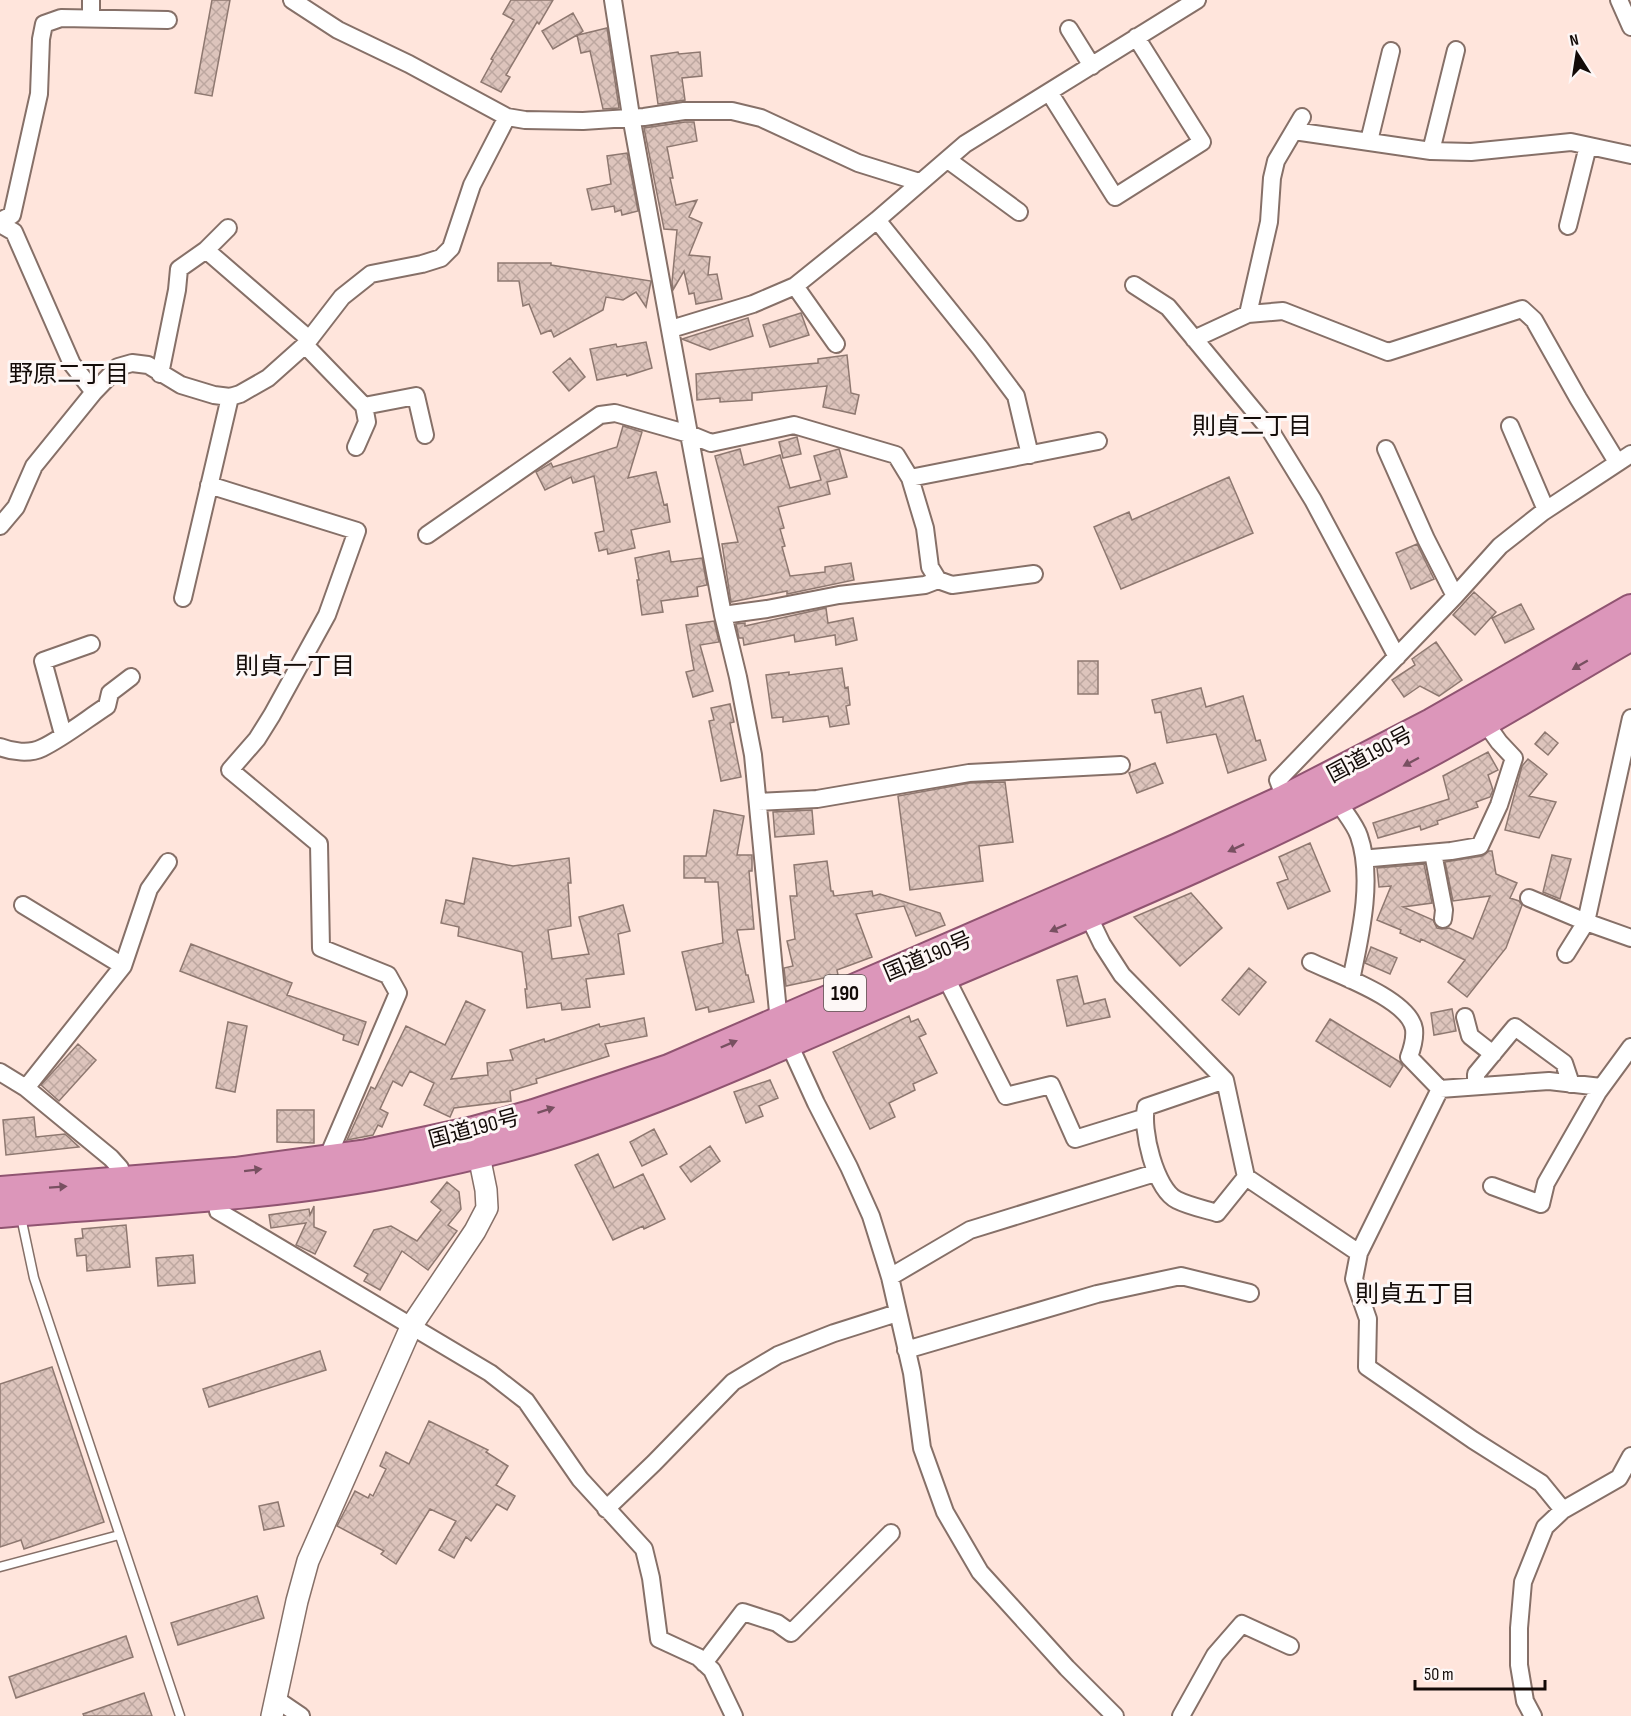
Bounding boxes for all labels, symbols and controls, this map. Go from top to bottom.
north arrow [1547,24,1607,84]
text: N [1568,31,1580,51]
district label: 野原二丁目 [9,360,129,389]
district label: 則貞二丁目 [1192,412,1312,441]
district label: 則貞一丁目 [235,652,355,681]
one-way arrow [1572,660,1588,671]
street label: 国道190号 [1322,721,1418,789]
one-way arrow [1402,757,1419,767]
one-way arrow [1227,843,1244,852]
one-way arrow [1049,924,1067,933]
street label: 国道190号 [880,926,976,988]
road number: 190 [824,975,866,1011]
one-way arrow [721,1039,738,1048]
street label: 国道190号 [425,1104,523,1154]
one-way arrow [537,1104,555,1114]
one-way arrow [243,1165,262,1174]
one-way arrow [49,1182,68,1192]
district label: 則貞五丁目 [1355,1280,1475,1309]
scale bar [1415,1653,1546,1691]
text: 50 m [1424,1664,1454,1685]

